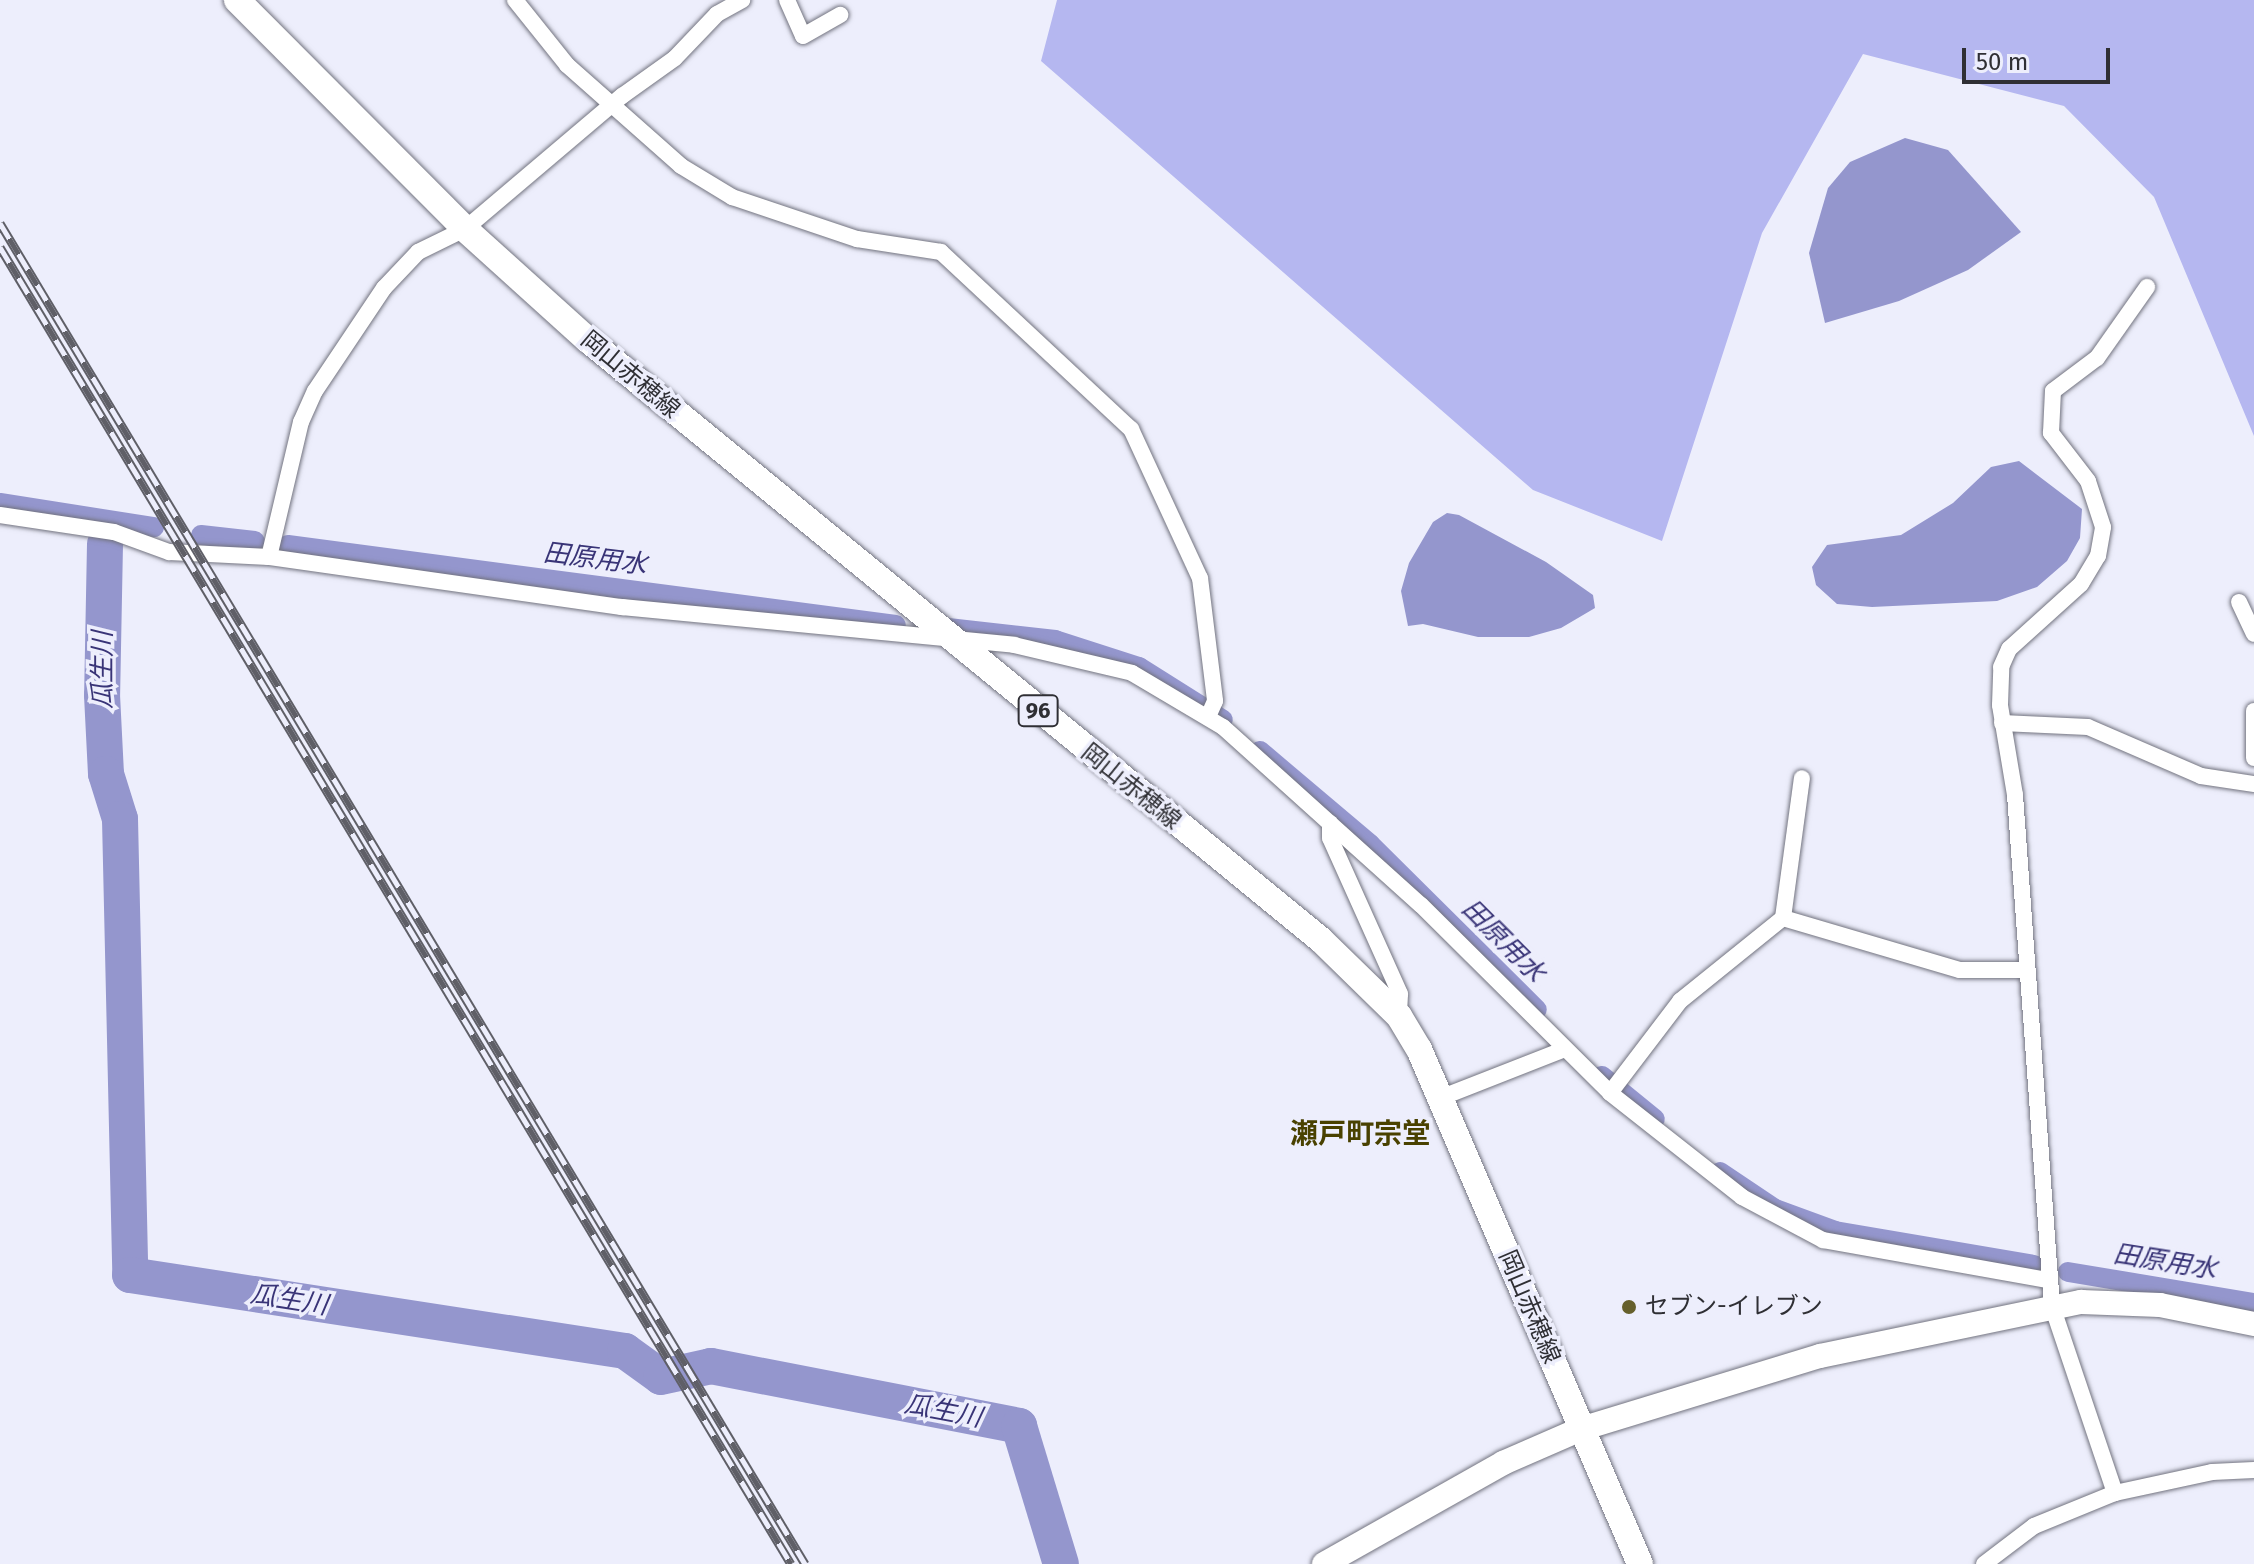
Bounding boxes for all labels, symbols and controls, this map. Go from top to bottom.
scale bar [1966,32,2114,82]
text: 50 m [1976,48,2028,76]
street label: 岡山赤穂線 [575,325,685,425]
water label: 田原用水 [541,537,649,581]
water label: 瓜生川 [87,631,119,709]
road number: 96 [1016,693,1060,729]
street label: 岡山赤穂線 [1075,738,1187,836]
water label: 田原用水 [1455,893,1551,989]
district label: 瀬戸町宗堂 [1290,1117,1430,1151]
water label: 田原用水 [2111,1238,2219,1286]
street label: 岡山赤穂線 [1492,1246,1566,1368]
water label: 瓜生川 [248,1278,330,1322]
place label: セブン-イレブン [1645,1293,1823,1321]
marker: セブン-イレブン [1620,1298,1638,1316]
water label: 瓜生川 [902,1388,984,1434]

